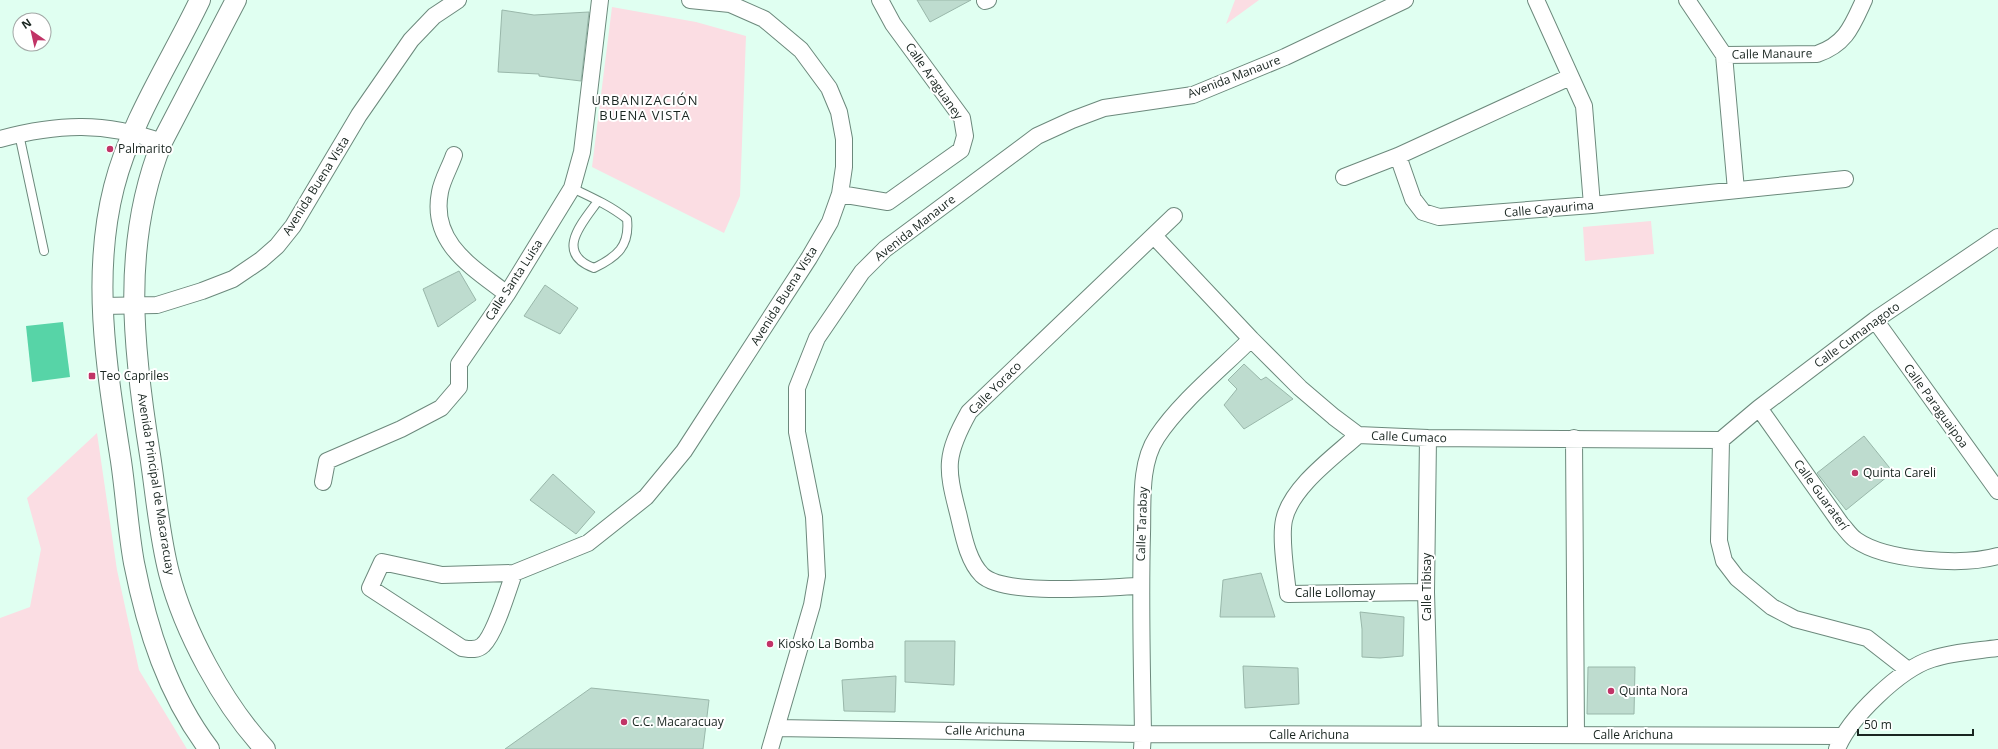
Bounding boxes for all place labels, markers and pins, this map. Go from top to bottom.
place label: Palmarito [118,140,172,157]
marker: Palmarito [105,144,115,154]
place label: Teo Capriles [100,367,169,384]
marker: Teo Capriles [87,371,97,381]
place label: Quinta Careli [1863,464,1936,481]
marker: Quinta Careli [1850,468,1860,478]
place label: Kiosko La Bomba [778,635,874,652]
marker: Kiosko La Bomba [765,639,775,649]
place label: Quinta Nora [1619,682,1688,699]
marker: Quinta Nora [1606,686,1616,696]
place label: C.C. Macaracuay [632,713,725,730]
marker: C.C. Macaracuay [619,717,629,727]

